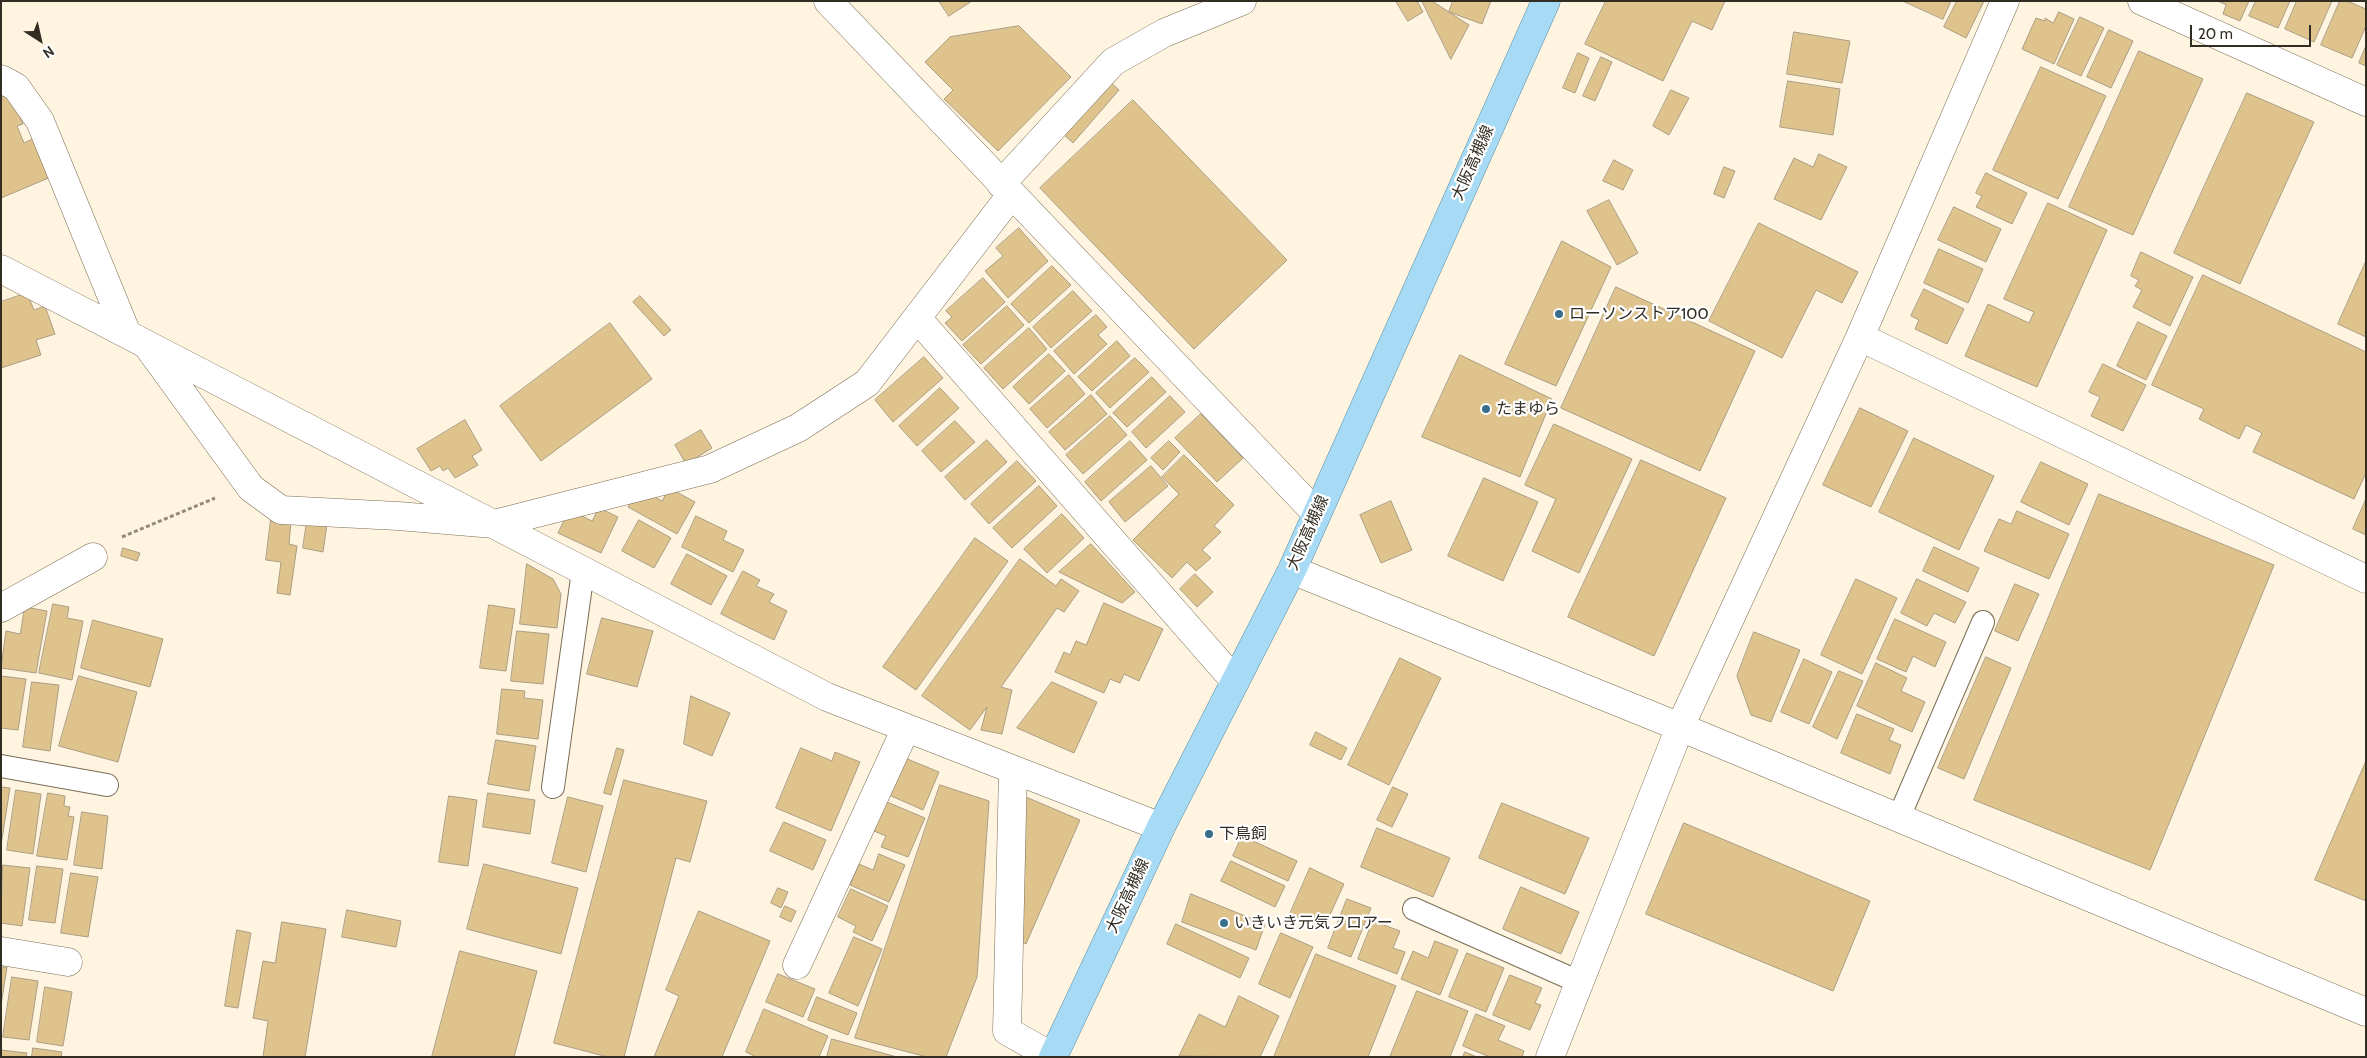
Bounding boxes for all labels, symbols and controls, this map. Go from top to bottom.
north arrow [15,15,65,65]
scale bar [2192,15,2313,47]
text: 20 m [2198,25,2233,43]
text: N [39,42,58,63]
street label: 大阪高槻線 [1448,123,1498,203]
place label: ローソンストア100 [1569,304,1709,324]
marker: ローソンストア100 [1553,308,1565,320]
place label: たまゆら [1496,399,1560,419]
marker: たまゆら [1480,403,1492,415]
street label: 大阪高槻線 [1283,493,1333,573]
place label: 下鳥飼 [1219,824,1267,844]
marker: 下鳥飼 [1203,828,1215,840]
street label: 大阪高槻線 [1102,856,1154,936]
place label: いきいき元気フロアー [1234,913,1393,933]
marker: いきいき元気フロアー [1218,917,1230,929]

